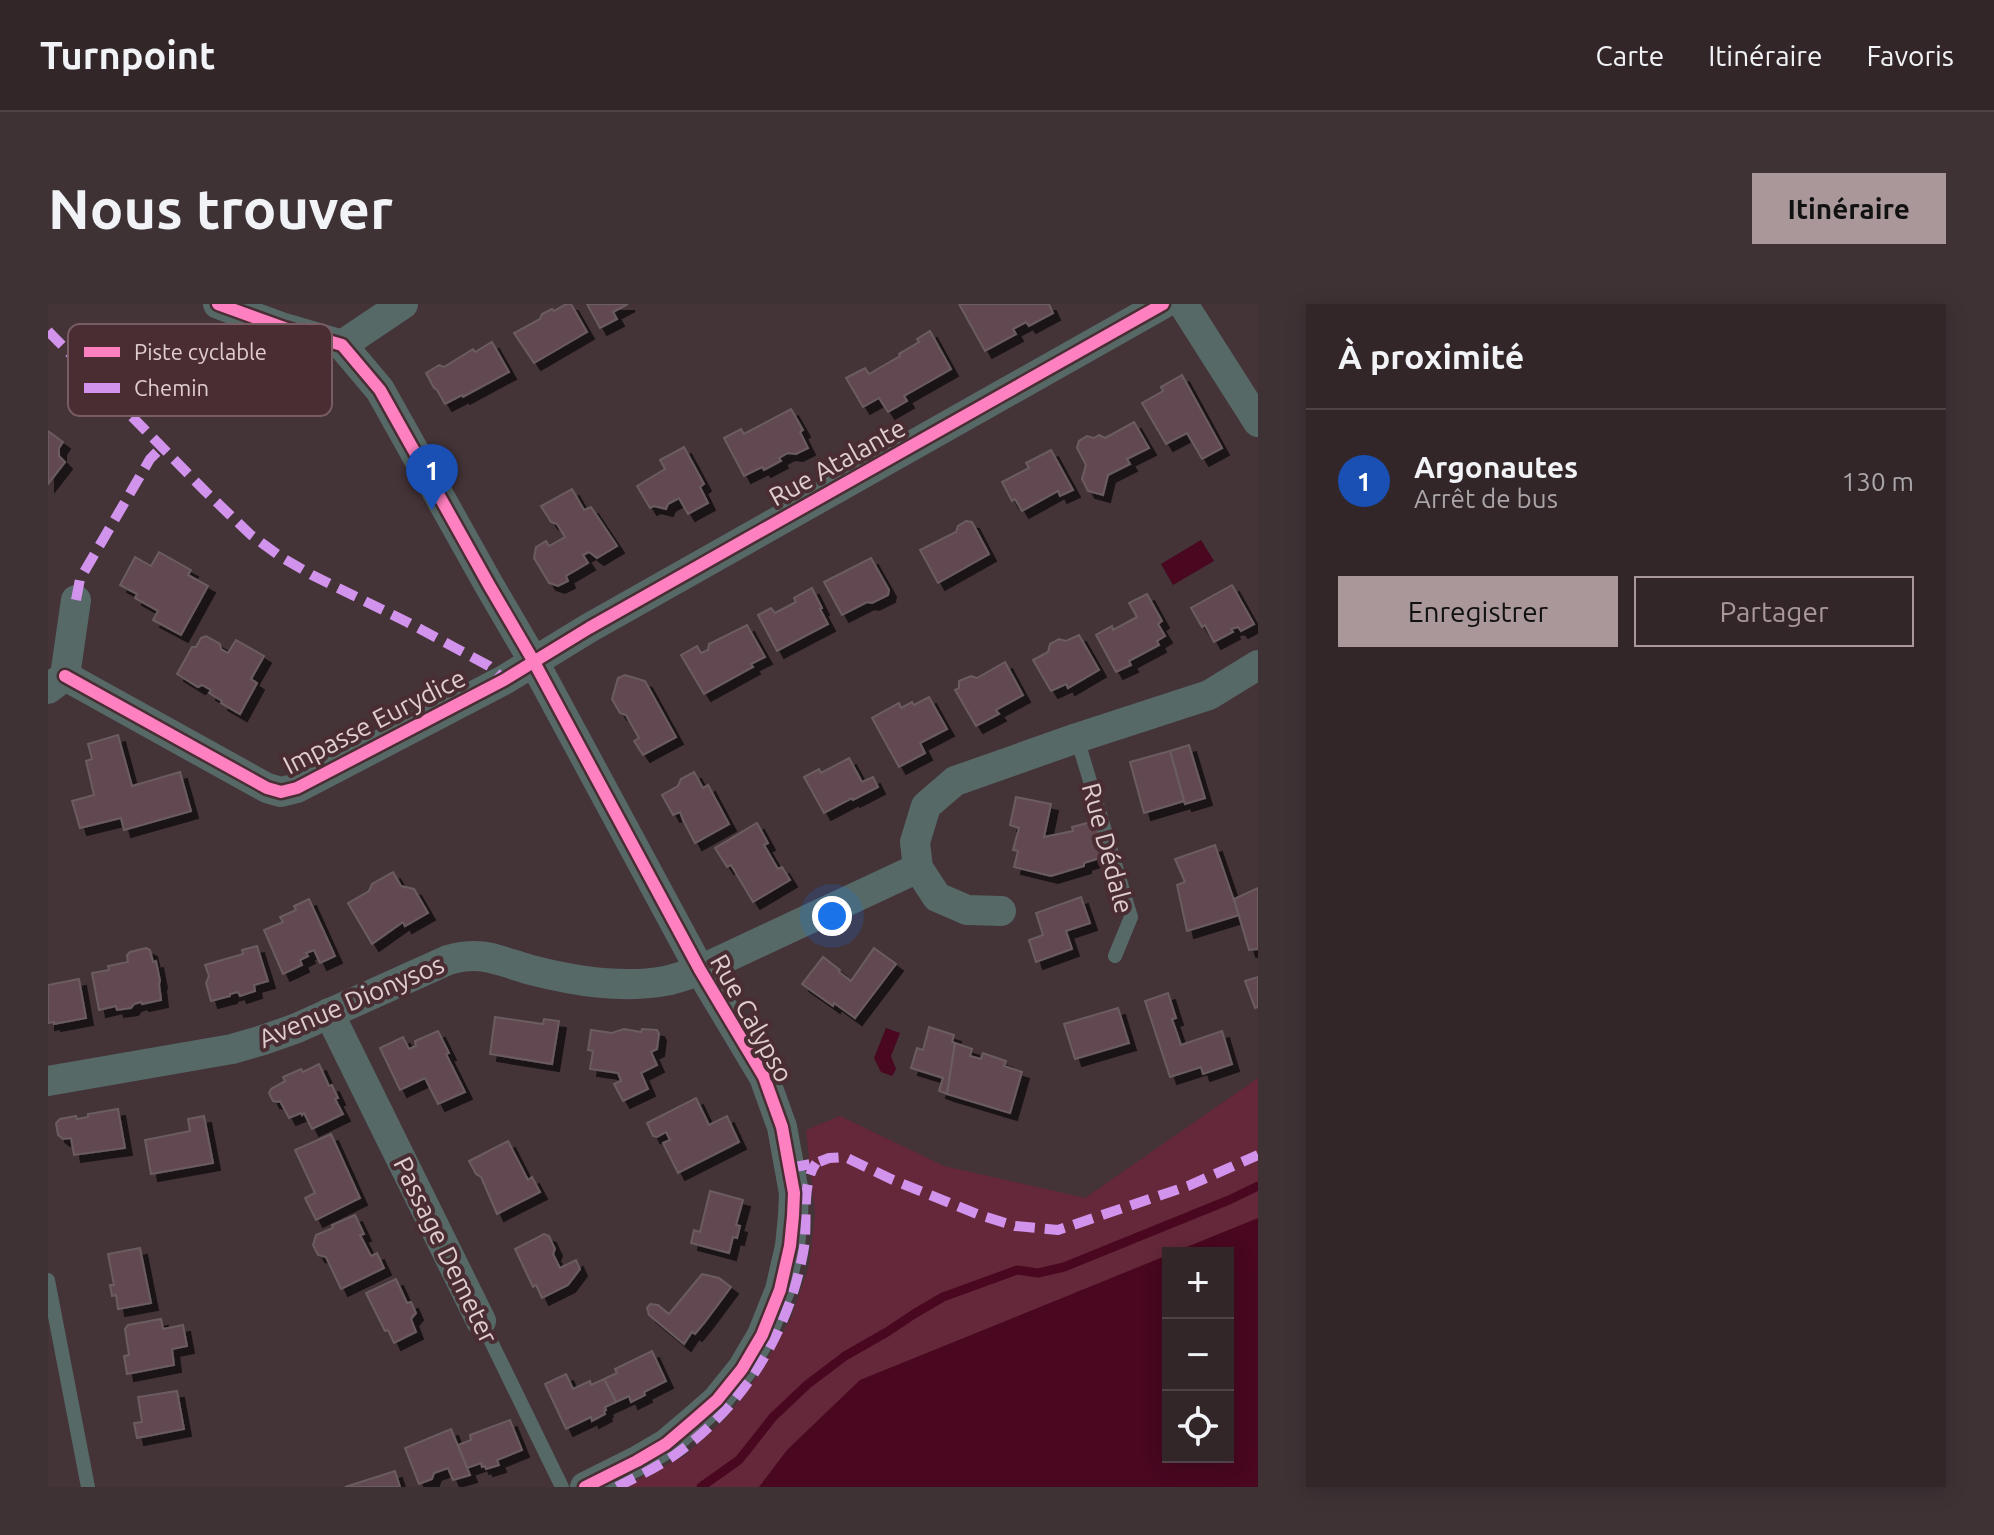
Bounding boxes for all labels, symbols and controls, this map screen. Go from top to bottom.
text: Turnpoint [40,34,215,76]
text: Carte [1596,40,1664,71]
text: Itinéraire [1708,40,1822,71]
text: Favoris [1866,40,1954,71]
button: Itinéraire [1752,173,1946,244]
text: Nous trouver [48,177,393,240]
legend [68,324,332,416]
text: À proximité [1338,337,1524,375]
text: Piste cyclable [134,339,267,364]
text: Chemin [134,375,209,400]
street label: Rue Atalante [764,413,910,511]
pin: 1 [406,444,458,510]
text: Argonautes [1414,450,1578,484]
text: 1 [1357,467,1371,496]
text: 130 m [1842,467,1914,496]
text: Arrêt de bus [1414,484,1558,513]
button: Enregistrer [1338,576,1618,647]
button: Partager [1634,576,1914,647]
street label: Impasse Eurydice [278,663,470,779]
street label: Rue Dédale [1077,780,1139,916]
your location [812,896,852,936]
street label: Avenue Dionysos [254,949,448,1053]
street label: Rue Calypso [705,949,799,1087]
street label: Passage Demeter [388,1152,504,1348]
map controls [1162,1247,1234,1463]
button: + [1162,1247,1234,1319]
button: − [1162,1319,1234,1391]
button: locate [1162,1391,1234,1463]

